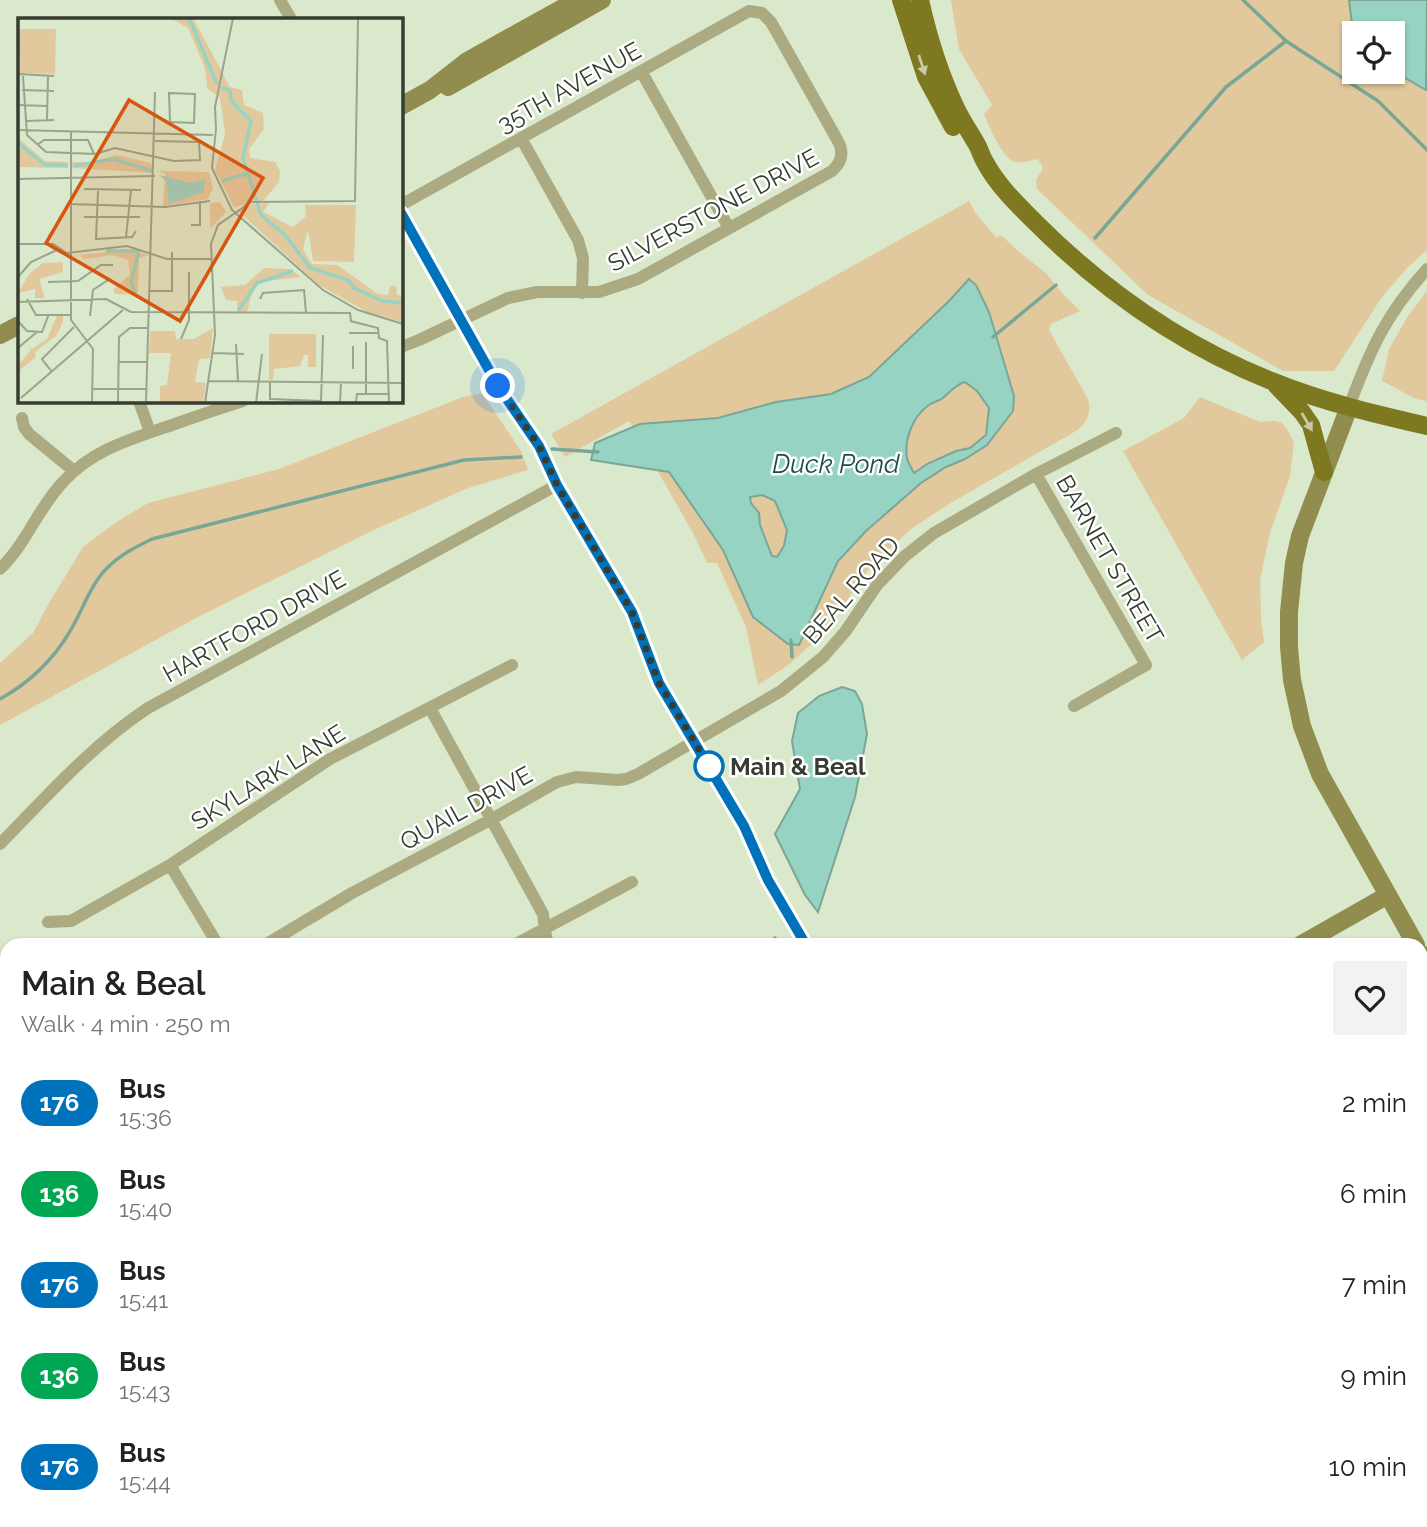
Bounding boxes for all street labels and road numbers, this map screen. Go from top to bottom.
street label: 35TH AVENUE [492,36,646,138]
street label: SILVERSTONE DRIVE [603,142,823,278]
street label: BARNET STREET [1050,470,1170,649]
street label: BEAL ROAD [797,530,905,650]
street label: HARTFORD DRIVE [158,564,350,688]
street label: SKYLARK LANE [186,718,350,836]
street label: QUAIL DRIVE [395,760,537,856]

